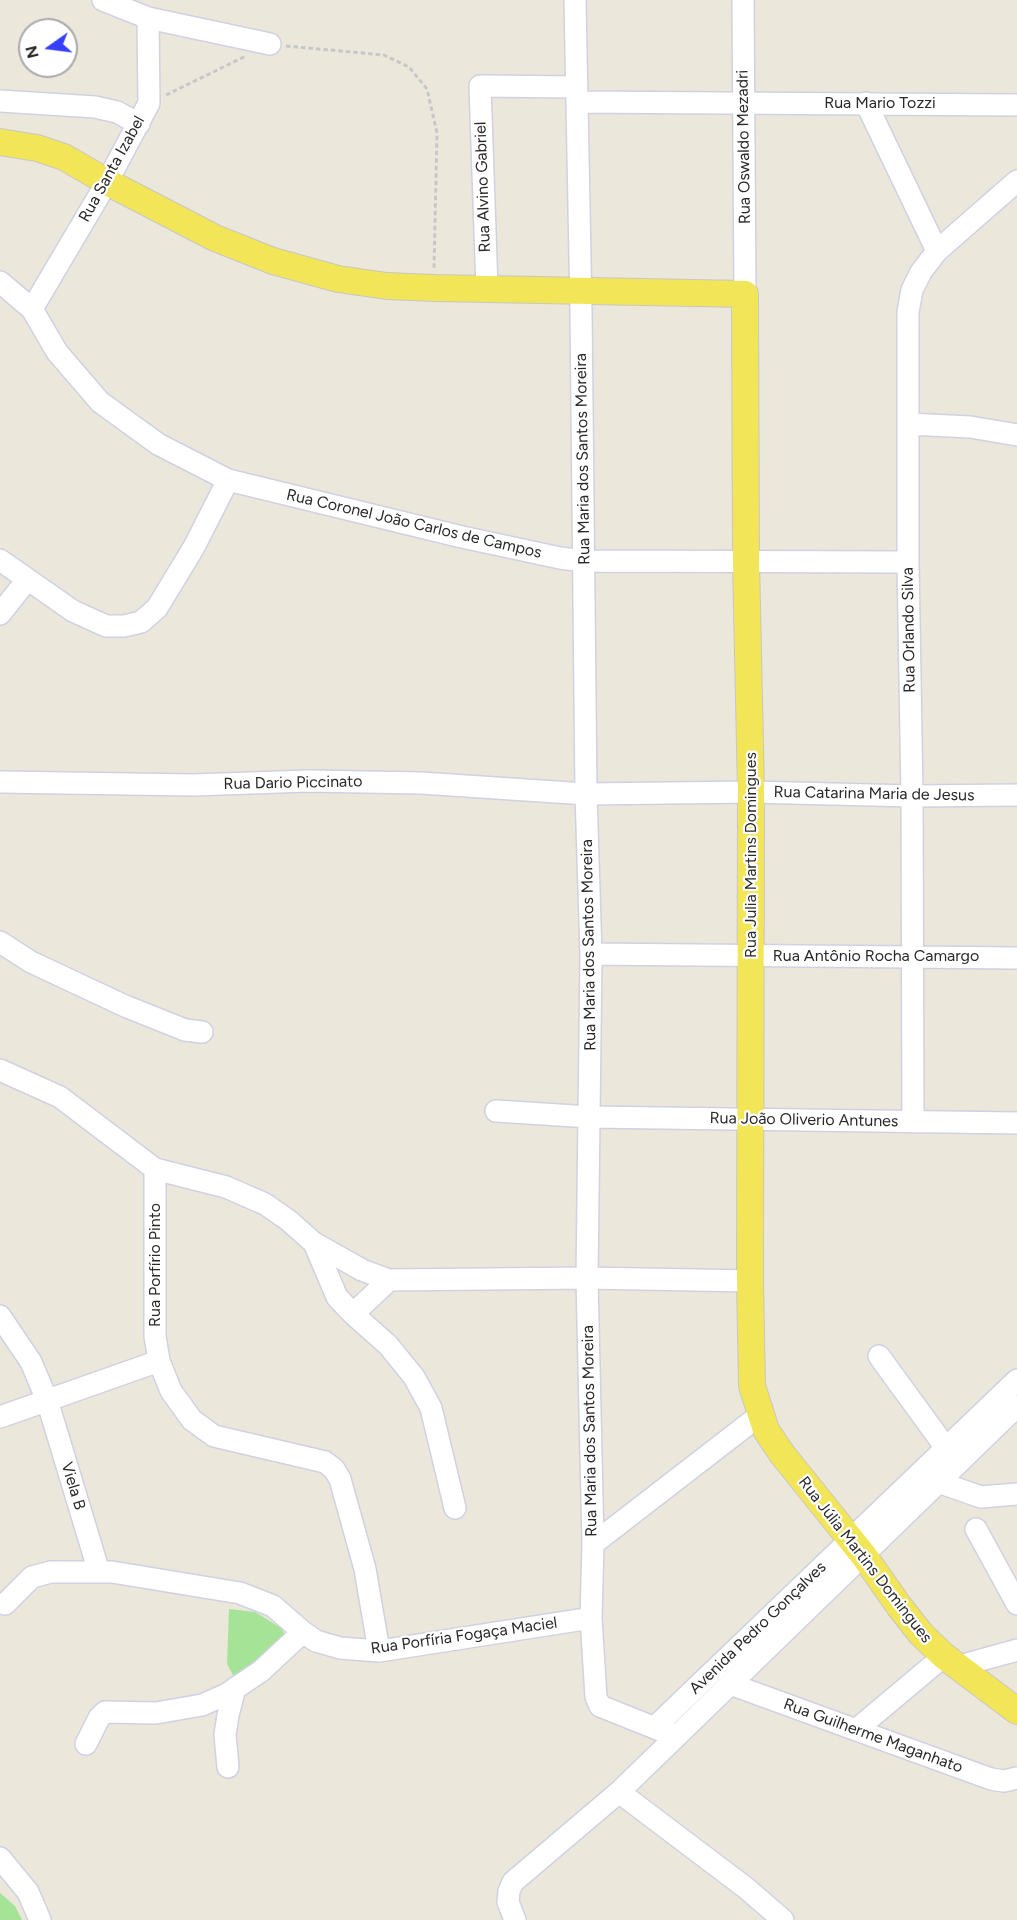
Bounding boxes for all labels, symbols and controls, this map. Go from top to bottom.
north arrow [18,18,78,78]
text: N [21,44,43,60]
street label: Rua Oswaldo Mezadri [733,70,755,224]
street label: Rua Mario Tozzi [824,93,936,113]
street label: Rua Santa Izabel [75,113,149,225]
street label: Rua Alvino Gabriel [471,121,495,253]
street label: Rua Maria dos Santos Moreira [572,353,594,565]
street label: Rua Coronel João Carlos de Campos [284,485,544,563]
street label: Rua Orlando Silva [898,567,920,693]
street label: Rua Julia Martins Domingues [741,752,761,958]
street label: Rua Dario Piccinato [223,772,363,794]
street label: Rua Catarina Maria de Jesus [773,783,975,805]
street label: Rua Maria dos Santos Moreira [578,839,600,1051]
street label: Rua Antônio Rocha Camargo [773,946,979,966]
street label: Rua João Oliverio Antunes [710,1109,898,1131]
street label: Rua Porfírio Pinto [145,1203,165,1327]
street label: Rua Maria dos Santos Moreira [579,1325,601,1537]
street label: Viela B [57,1460,89,1512]
street label: Rua Júlia Martins Domingues [794,1473,936,1647]
street label: Avenida Pedro Gonçalves [686,1558,830,1698]
street label: Rua Porfíria Fogaça Maciel [369,1613,559,1659]
street label: Rua Guilherme Maganhato [781,1695,965,1777]

